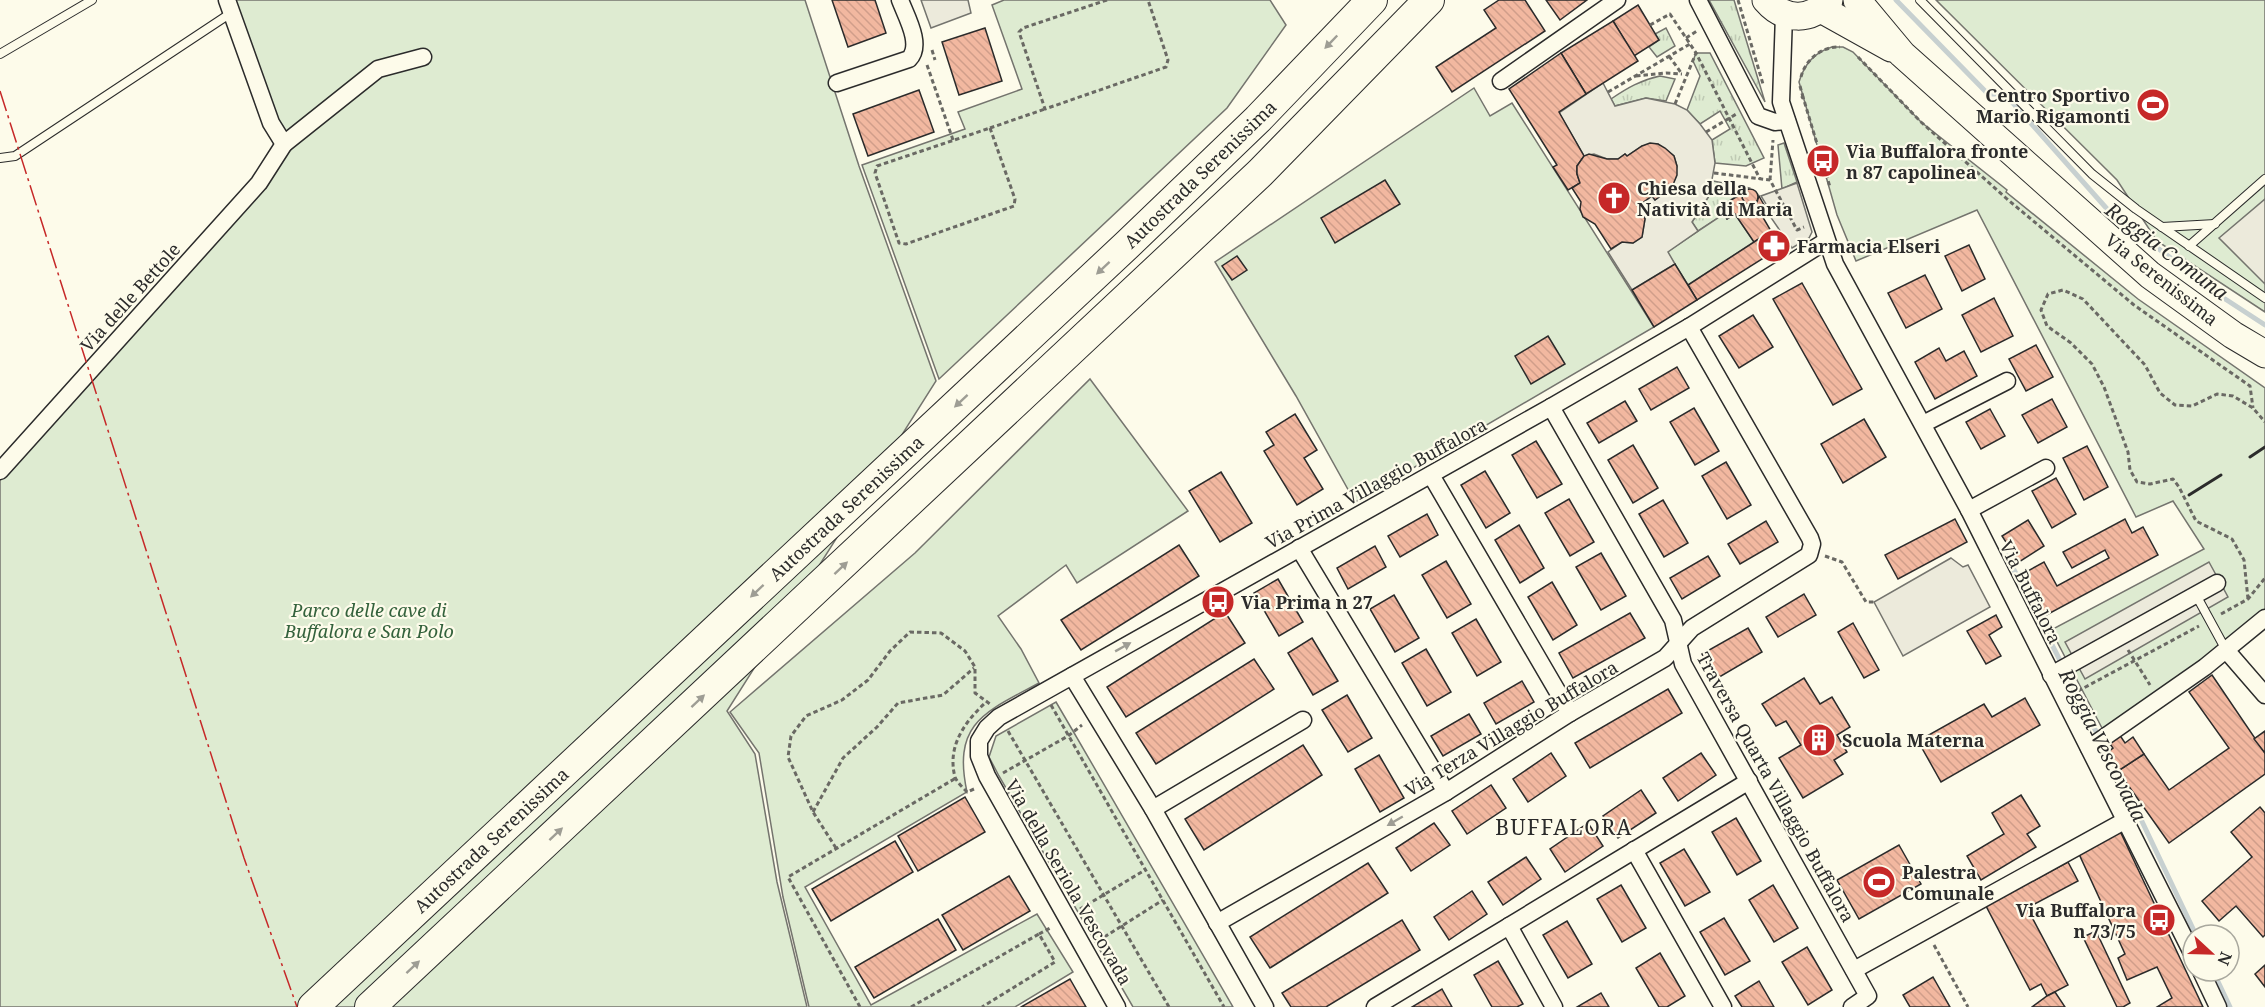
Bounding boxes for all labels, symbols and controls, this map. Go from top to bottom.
one-way arrow [1325,35,1339,49]
place label: Centro Sportivo Mario Rigamonti [1976,83,2131,128]
sports icon: Centro Sportivo Mario Rigamonti [2135,87,2171,123]
street label: Autostrada Serenissima [1119,95,1281,253]
place label: Via Buffalora fronte n 87 capolinea [1846,139,2028,184]
bus stop icon: Via Buffalora fronte n 87 capolinea [1805,143,1841,179]
place label: Chiesa della Natività di Maria [1637,176,1793,221]
church icon: Chiesa della Natività di Maria [1596,180,1632,216]
water label: Roggia Comuna [2099,195,2234,306]
street label: Via Serenissima [2101,227,2223,331]
pharmacy icon: Farmacia Elseri [1756,228,1792,264]
place label: Farmacia Elseri [1797,234,1941,258]
street label: Via delle Bettole [75,237,185,357]
one-way arrow [1096,261,1111,275]
one-way arrow [954,394,969,407]
street label: Via Prima Villaggio Buffalora [1261,412,1491,554]
street label: Autostrada Serenissima [764,430,928,586]
street label: Via Buffalora [1995,536,2067,648]
one-way arrow [833,561,848,575]
one-way arrow [749,584,764,598]
bus stop icon: Via Prima n 27 [1200,584,1236,620]
place label: Via Prima n 27 [1241,590,1373,614]
park label: Parco delle cave di Buffalora e San Polo [283,598,454,643]
one-way arrow [1114,642,1131,652]
street label: Traversa Quarta Villaggio Buffalora [1692,648,1860,926]
street label: Via Terza Villaggio Buffalora [1400,655,1622,801]
water label: Roggia Vescovada [2052,663,2153,826]
one-way arrow [690,695,705,708]
building icon: Scuola Materna [1801,722,1837,758]
place label: Scuola Materna [1842,728,1985,752]
street label: Autostrada Serenissima [409,762,573,918]
street label: Via della Seriola Vescovada [1000,775,1138,989]
district label: BUFFALORA [1495,813,1633,841]
one-way arrow [1386,816,1403,826]
one-way arrow [548,827,563,841]
place label: Palestra Comunale [1902,860,1994,905]
sports icon: Palestra Comunale [1861,864,1897,900]
place label: Via Buffalora n 73/75 [2016,898,2136,943]
bus stop icon: Via Buffalora n 73/75 [2141,902,2177,938]
north arrow [2181,923,2241,983]
text: N [2212,949,2237,969]
one-way arrow [405,961,420,974]

